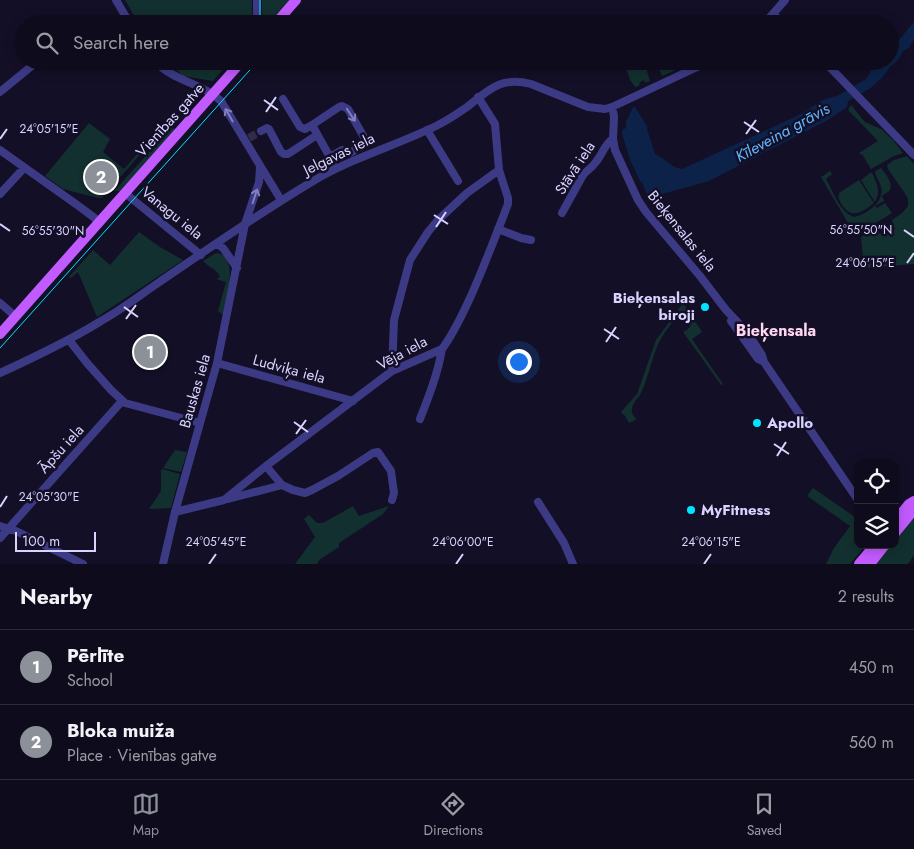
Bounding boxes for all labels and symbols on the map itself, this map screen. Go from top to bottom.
street label: Vienības gatve [131,78,209,162]
water label: Kīleveina grāvis [731,97,834,168]
one-way arrow [224,107,234,122]
one-way arrow [346,107,356,121]
text: 24°05'15"E [20,120,78,138]
street label: Jelgavas iela [298,127,378,182]
street label: Stāvā iela [550,137,600,199]
pin: 2 [85,158,117,196]
street label: Vanagu iela [136,181,208,245]
street label: Bieķensalas iela [642,186,722,276]
one-way arrow [250,188,260,204]
text: 56°55'50"N [830,221,892,239]
text: 56°55'30"N [22,222,84,240]
text: 24°06'15"E [835,254,895,272]
place label: Bieķensalas biroji [613,287,695,326]
marker: Bieķensalas biroji [699,301,711,313]
district label: Bieķensala [736,319,816,342]
street label: Vēja iela [373,331,431,375]
pin: 1 [134,333,166,371]
street label: Ludviķa iela [250,349,328,389]
your location [506,349,532,375]
street label: Bauskas iela [174,351,216,431]
place label: Apollo [766,412,813,434]
marker: Apollo [751,417,763,429]
street label: Āpšu iela [33,420,89,478]
text: 24°05'30"E [19,488,79,506]
place label: MyFitness [701,499,770,521]
marker: MyFitness [685,504,697,516]
scale bar [15,529,96,552]
text: 24°05'45"E [186,533,246,551]
text: 24°06'00"E [432,533,494,551]
text: 24°06'15"E [681,533,741,551]

